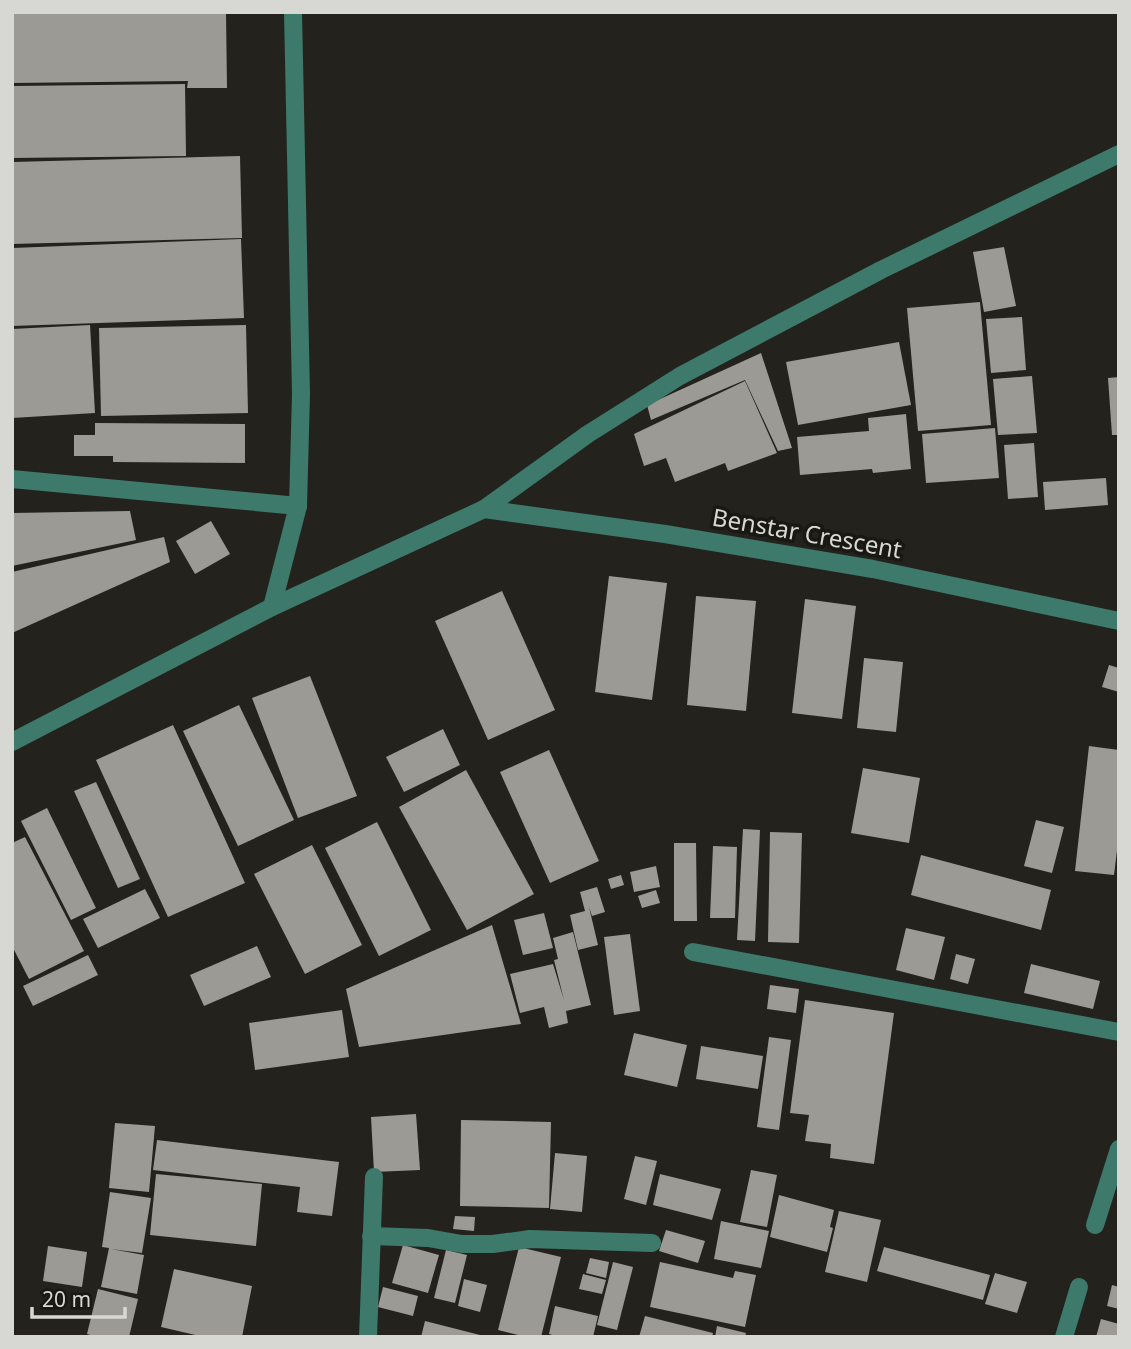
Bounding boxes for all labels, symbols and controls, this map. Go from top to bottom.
street label: Benstar Crescent [710,500,905,565]
scale bar [32,1276,124,1320]
text: 20 m [42,1285,91,1313]

